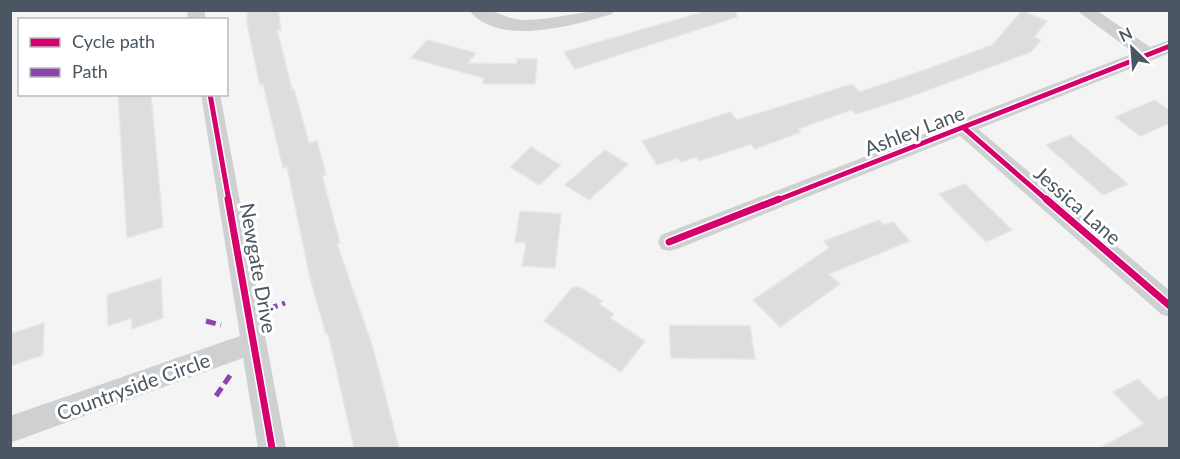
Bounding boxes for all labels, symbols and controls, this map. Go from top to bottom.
legend [18,18,228,96]
north arrow [1102,18,1162,78]
text: N [1116,23,1135,45]
text: Cycle path [72,30,155,52]
text: Path [72,60,108,82]
street label: Ashley Lane [861,100,967,160]
street label: Jessica Lane [1030,161,1126,249]
street label: Newgate Drive [236,201,282,335]
street label: Countryside Circle [53,347,213,425]

